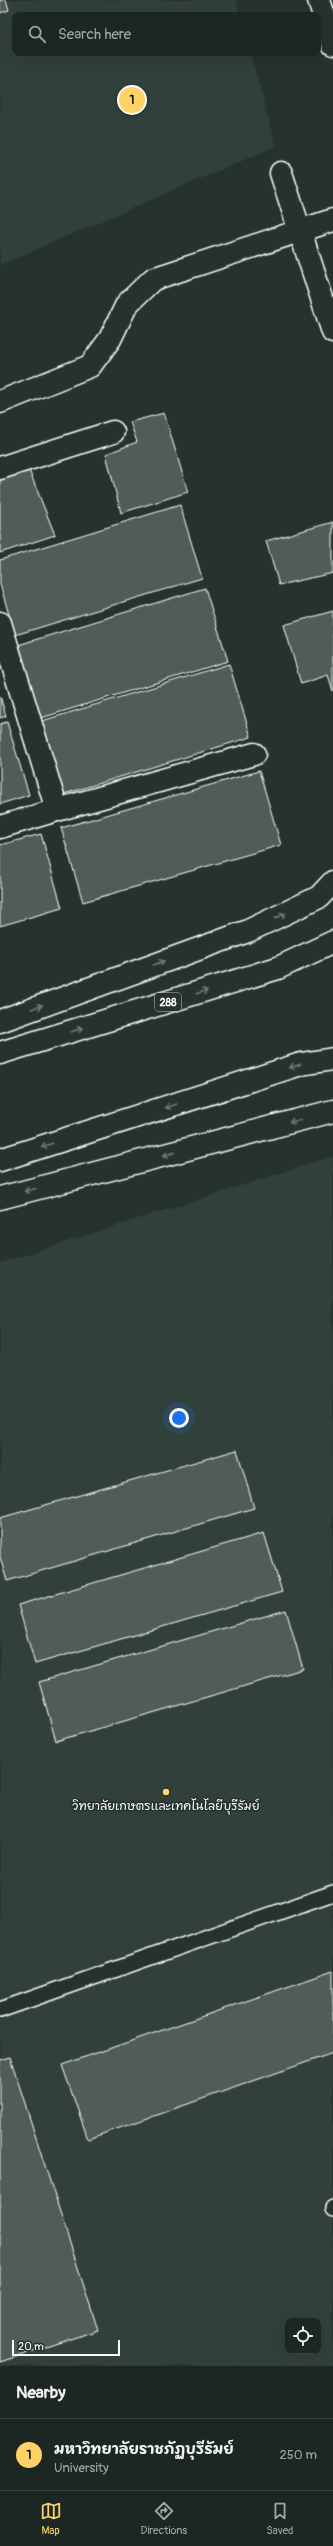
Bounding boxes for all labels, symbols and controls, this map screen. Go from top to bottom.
search box [12,12,321,56]
icon: search [26,23,48,45]
text: Search here [58,25,131,44]
pin: 1 [119,85,145,115]
one-way arrow [273,912,285,919]
one-way arrow [152,959,165,966]
one-way arrow [195,988,208,995]
road number: 288 [155,993,181,1011]
one-way arrow [30,1003,42,1011]
one-way arrow [71,1026,84,1033]
one-way arrow [288,1063,301,1070]
one-way arrow [165,1103,178,1110]
one-way arrow [289,1118,302,1125]
one-way arrow [41,1142,54,1149]
one-way arrow [163,1150,176,1158]
one-way arrow [24,1187,37,1194]
your location [169,1408,189,1428]
marker: วิทยาลัยเกษตรและเทคโนโลยีบุรีรัมย์ [161,1787,171,1797]
place label: วิทยาลัยเกษตรและเทคโนโลยีบุรีรัมย์ [72,1798,260,1815]
map controls [285,2318,321,2354]
button: locate [285,2318,321,2354]
scale bar [12,2338,120,2357]
text: 20 m [18,2340,44,2353]
text: Nearby [16,2382,65,2403]
text: มหาวิทยาลัยราชภัฏบุรีรัมย์ [54,2440,234,2459]
text: 1 [26,2447,32,2463]
text: 250 m [279,2447,317,2463]
text: University [54,2460,108,2476]
tab: Map [40,2500,62,2537]
tab: Directions [141,2500,187,2537]
tab: Saved [266,2500,293,2537]

